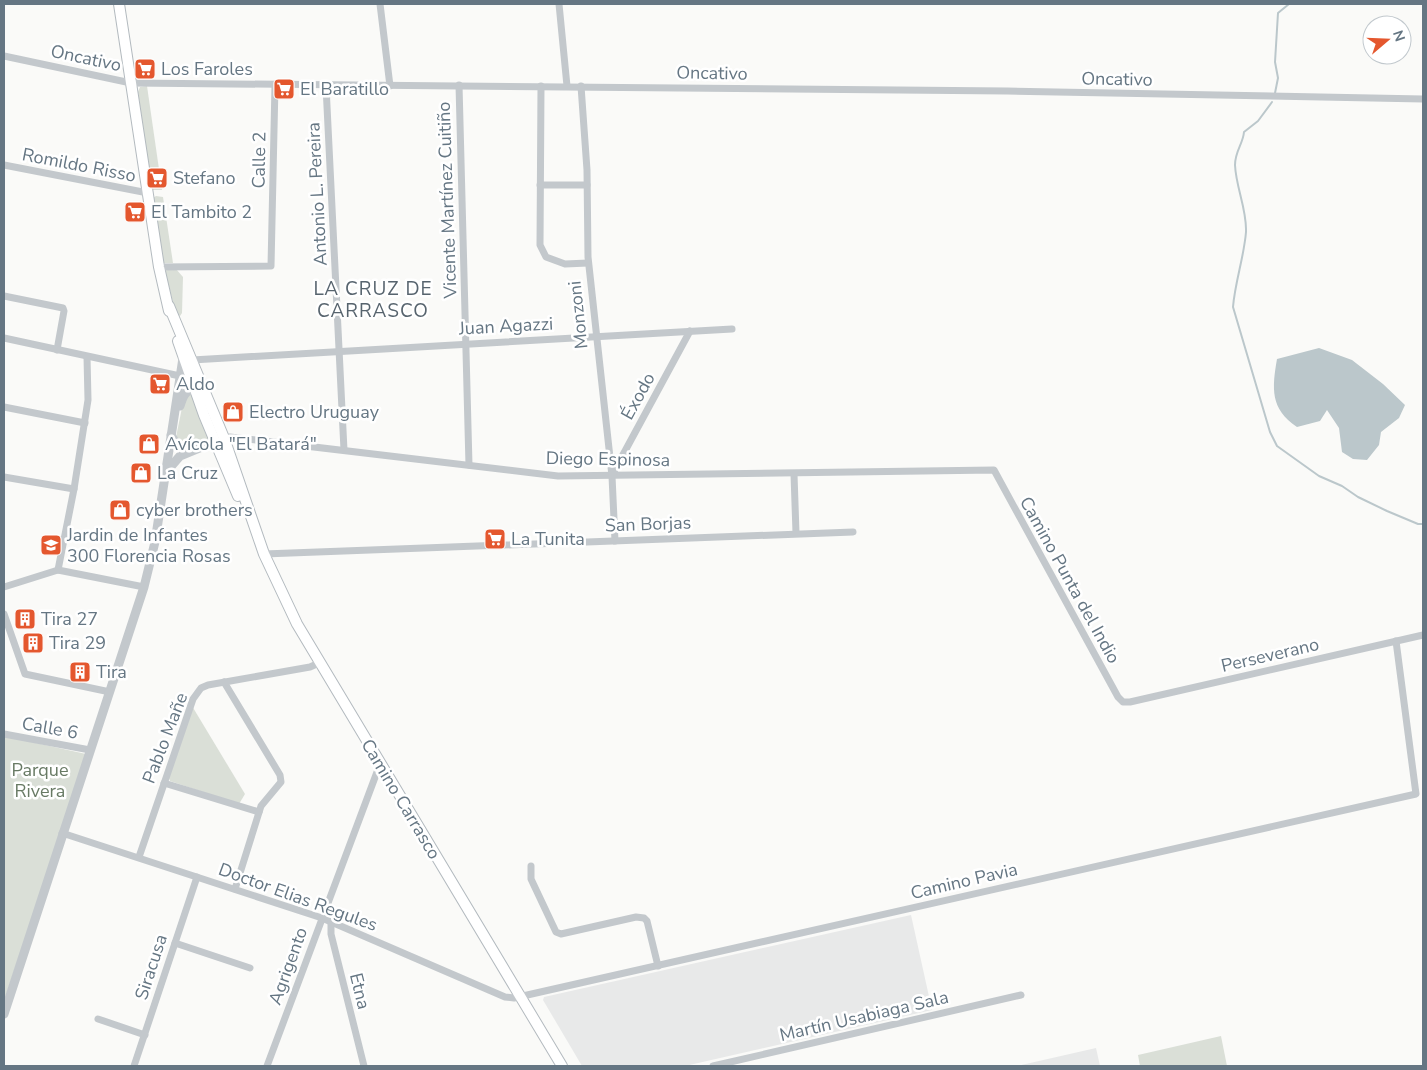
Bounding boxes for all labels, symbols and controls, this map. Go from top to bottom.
north arrow [1362,15,1412,65]
text: N [1388,28,1410,44]
street label: Oncativo [49,39,123,77]
supermarket icon: Los Faroles [133,57,157,81]
place label: Los Faroles [161,57,253,81]
street label: Oncativo [676,60,748,86]
street label: Oncativo [1081,66,1153,92]
supermarket icon: El Baratillo [272,77,296,101]
place label: El Baratillo [300,77,389,101]
street label: Vicente Martínez Cuitiño [432,101,462,300]
street label: Antonio L. Pereira [301,122,333,266]
street label: Calle 2 [247,131,271,189]
street label: Romildo Risso [20,142,138,188]
supermarket icon: Stefano [145,166,169,190]
place label: Stefano [173,166,236,190]
supermarket icon: El Tambito 2 [123,200,147,224]
place label: El Tambito 2 [151,200,252,224]
district label: LA CRUZ DE CARRASCO [313,276,433,324]
street label: Monzoni [563,280,593,350]
street label: Juan Agazzi [457,312,554,341]
street label: Éxodo [615,368,661,424]
supermarket icon: Aldo [148,372,172,396]
place label: Aldo [176,372,215,396]
shop icon: Electro Uruguay [221,400,245,424]
place label: Electro Uruguay [249,400,380,424]
shop icon: Avícola "El Batará" [137,432,161,456]
place label: Avícola "El Batará" [165,432,317,456]
street label: Diego Espinosa [546,446,670,472]
shop icon: La Cruz [129,461,153,485]
place label: La Cruz [157,461,218,485]
street label: Camino Punta del Indio [1014,492,1126,668]
shop icon: cyber brothers [108,498,132,522]
place label: cyber brothers [136,498,253,522]
street label: San Borjas [604,510,692,538]
place label: Jardin de Infantes 300 Florencia Rosas [66,523,231,568]
supermarket icon: La Tunita [483,527,507,551]
place label: La Tunita [511,527,585,551]
school or university icon: Jardin de Infantes 300 Florencia Rosas [39,533,63,557]
building icon: Tira 27 [13,607,37,631]
place label: Tira 27 [41,607,98,631]
building icon: Tira 29 [21,631,45,655]
place label: Tira 29 [49,631,106,655]
street label: Perseverano [1219,632,1321,678]
building icon: Tira [68,660,92,684]
place label: Tira [96,660,127,684]
street label: Pablo Mañe [137,689,193,787]
street label: Calle 6 [20,711,80,745]
street label: Camino Carrasco [356,734,446,864]
park label: Parque Rivera [12,758,69,803]
street label: Doctor Elias Regules [215,857,381,937]
street label: Camino Pavia [908,857,1020,905]
street label: Agrigento [263,924,313,1008]
street label: Siracusa [129,931,173,1003]
street label: Etna [344,970,376,1012]
street label: Martín Usabiaga Sala [777,985,951,1047]

